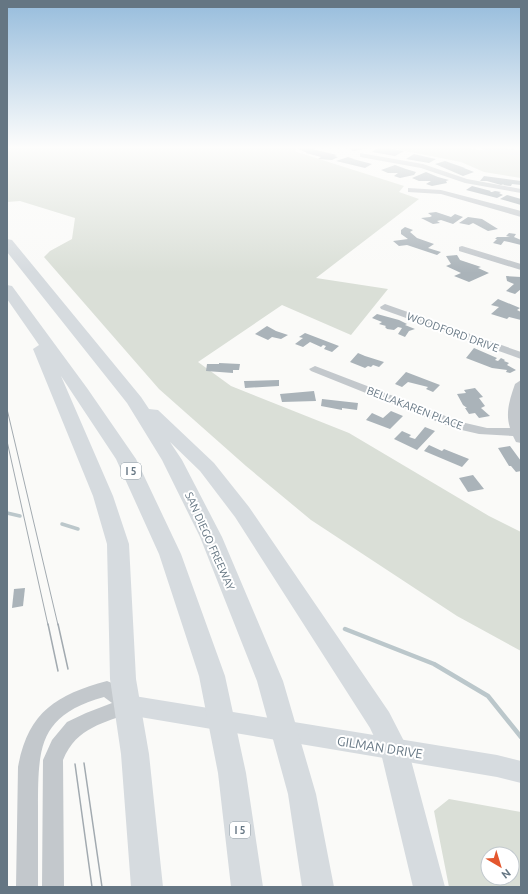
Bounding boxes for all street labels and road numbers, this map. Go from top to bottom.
street label: WOODFORD DRIVE [405,310,501,354]
street label: BELLAKAREN PLACE [365,384,465,432]
road number: I 5 [121,463,141,479]
street label: SAN DIEGO FREEWAY [183,490,237,592]
street label: GILMAN DRIVE [336,733,424,761]
road number: I 5 [230,822,250,838]

